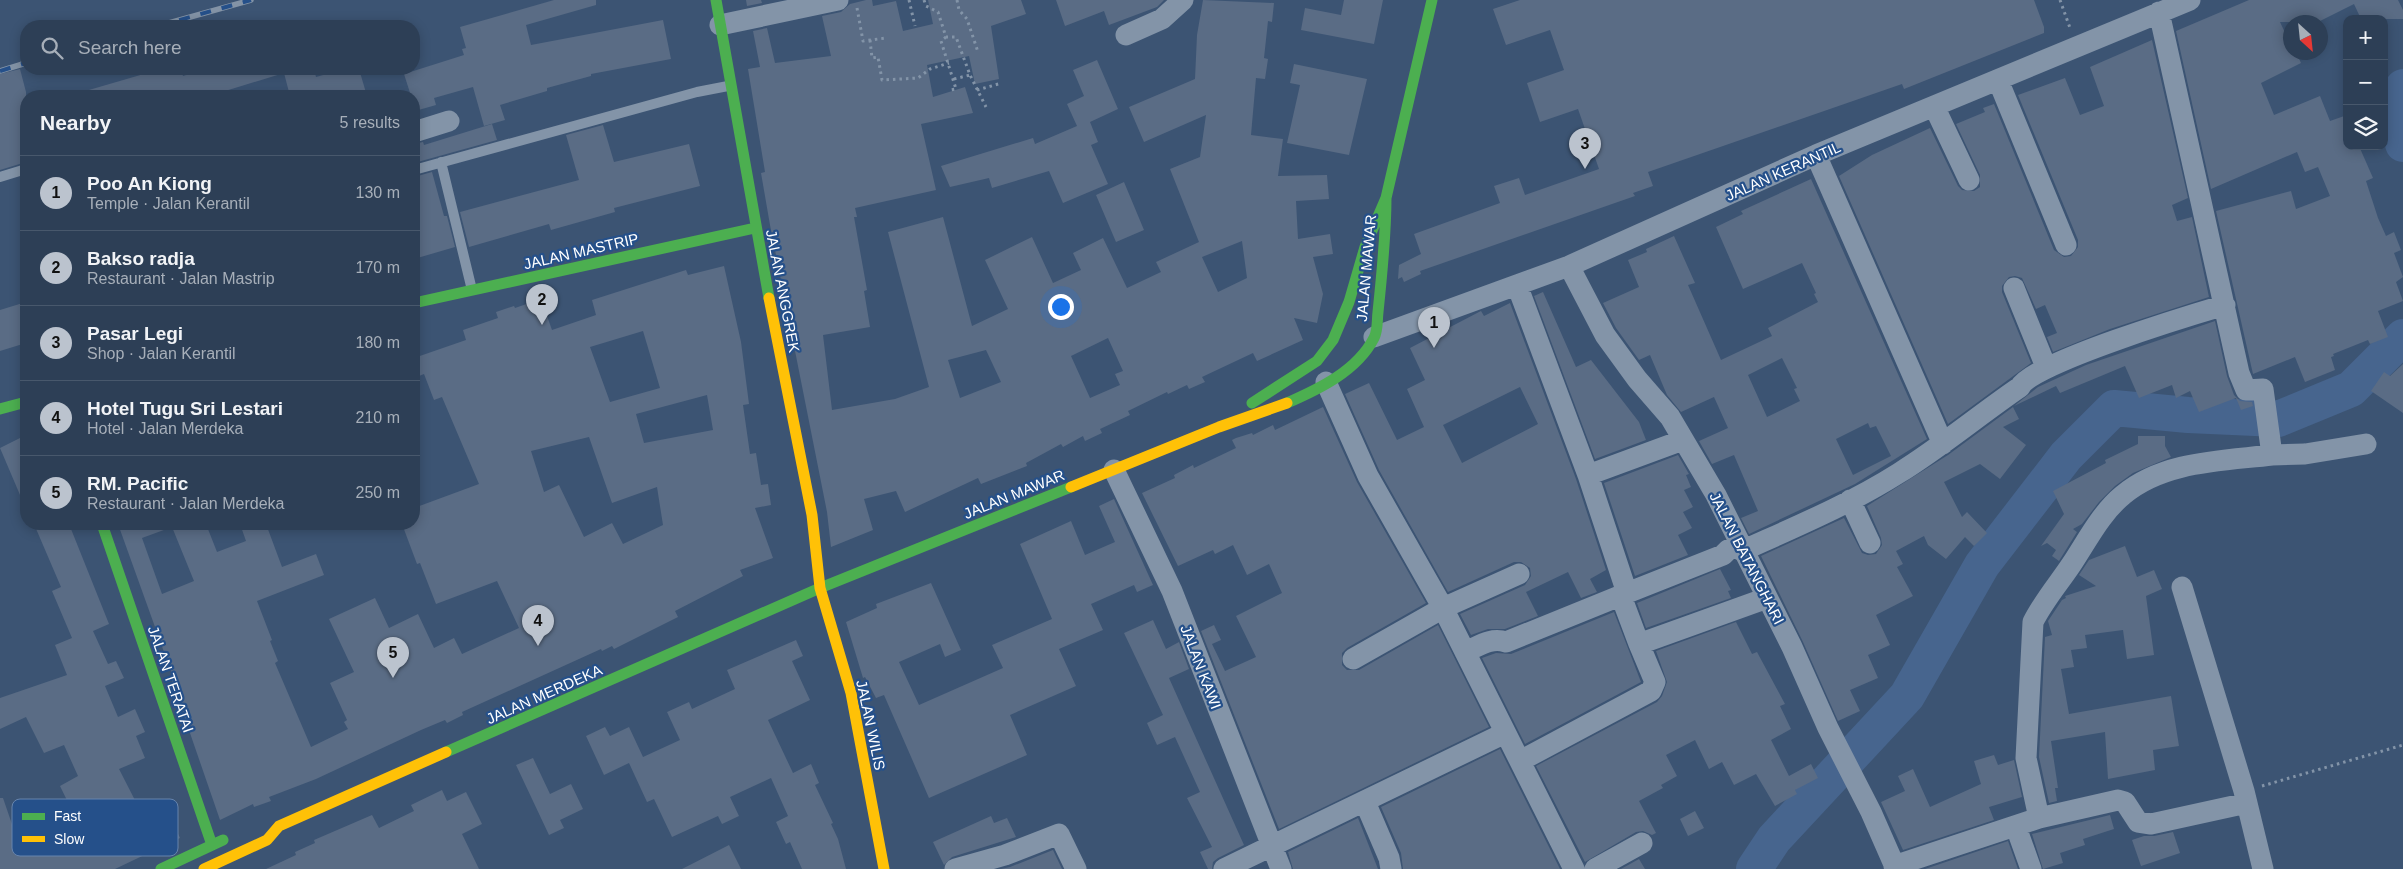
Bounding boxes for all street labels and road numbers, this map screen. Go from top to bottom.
street label: JALAN KERANTIL [1723,138,1843,204]
street label: JALAN MAWAR [1353,214,1379,322]
street label: JALAN ANGGREK [763,228,803,354]
street label: JALAN MASTRIP [522,229,640,273]
street label: JALAN MAWAR [961,466,1067,522]
street label: JALAN BATANGHARI [1706,489,1788,627]
street label: JALAN TERATAI [145,623,197,735]
street label: JALAN KAWI [1177,623,1225,711]
street label: JALAN MERDEKA [483,661,605,727]
street label: JALAN WILIS [853,678,889,772]

